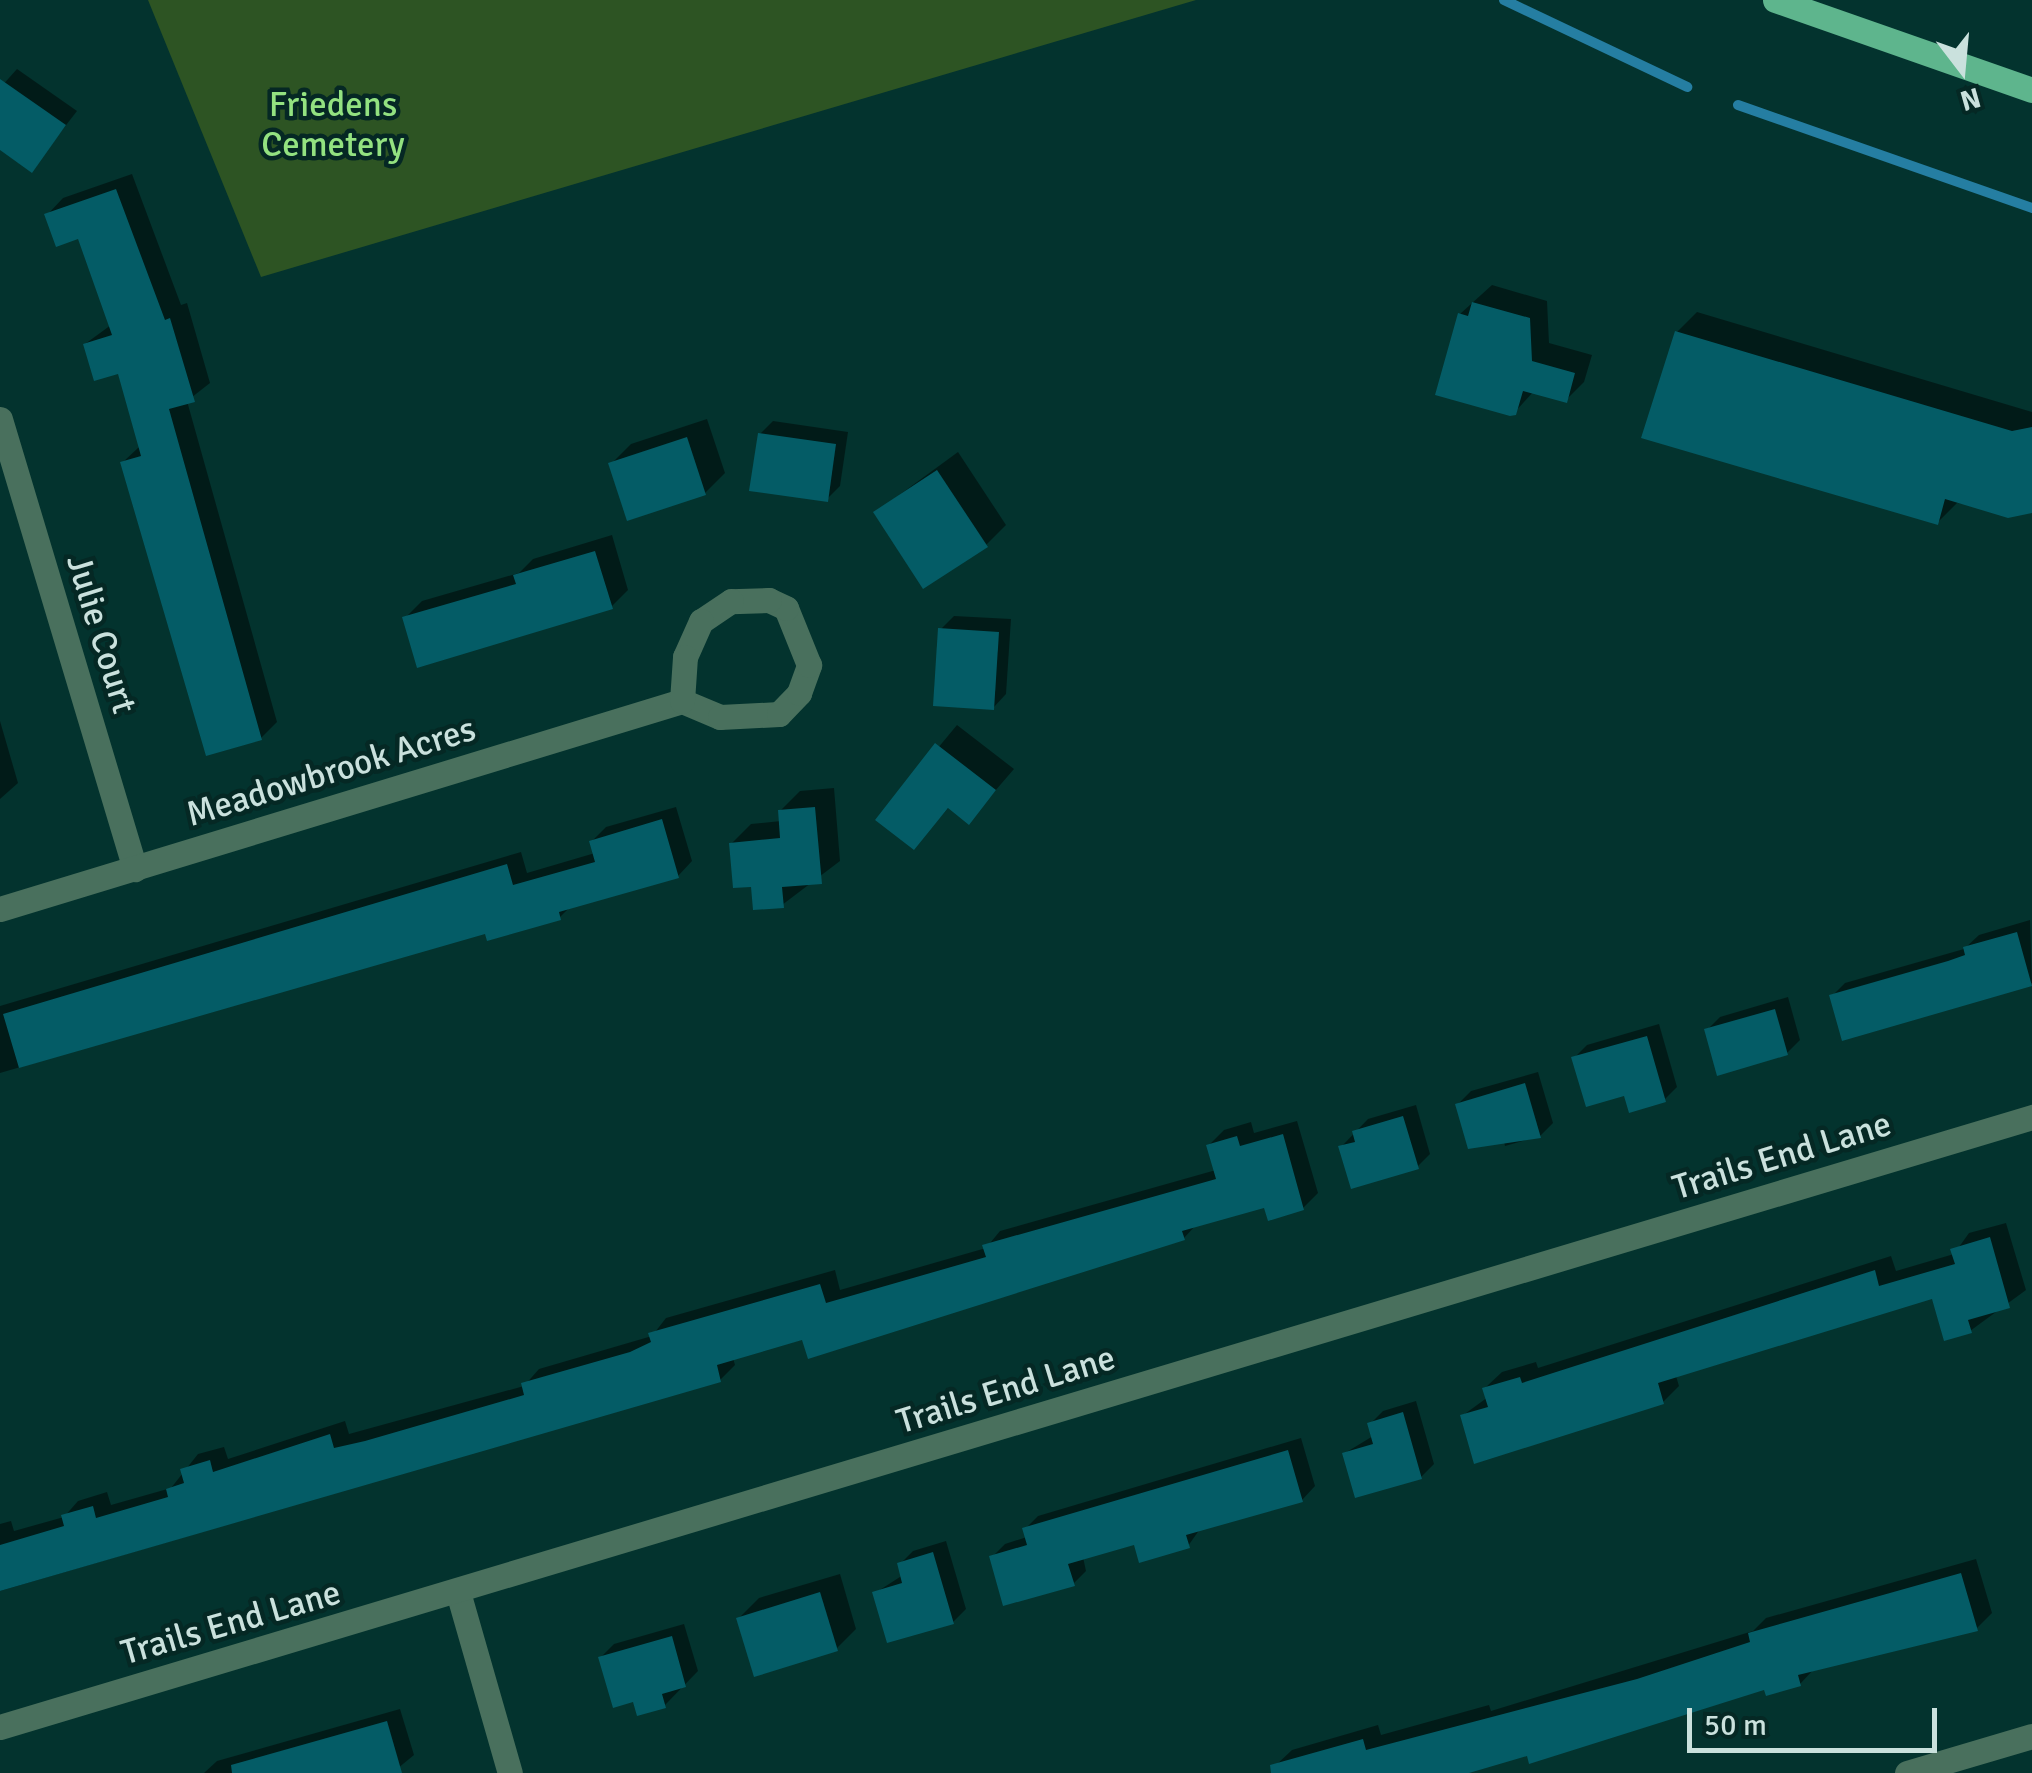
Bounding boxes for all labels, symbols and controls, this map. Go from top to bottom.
north arrow [1912,20,2012,120]
text: N [1956,80,1984,118]
park label: Friedens Cemetery [261,84,405,166]
street label: Julie Court [57,550,145,718]
street label: Meadowbrook Acres [181,708,481,836]
street label: Trails End Lane [1668,1103,1896,1209]
street label: Trails End Lane [892,1337,1120,1443]
street label: Trails End Lane [117,1572,345,1674]
scale bar [1692,1688,1942,1750]
text: 50 m [1704,1707,1767,1744]

